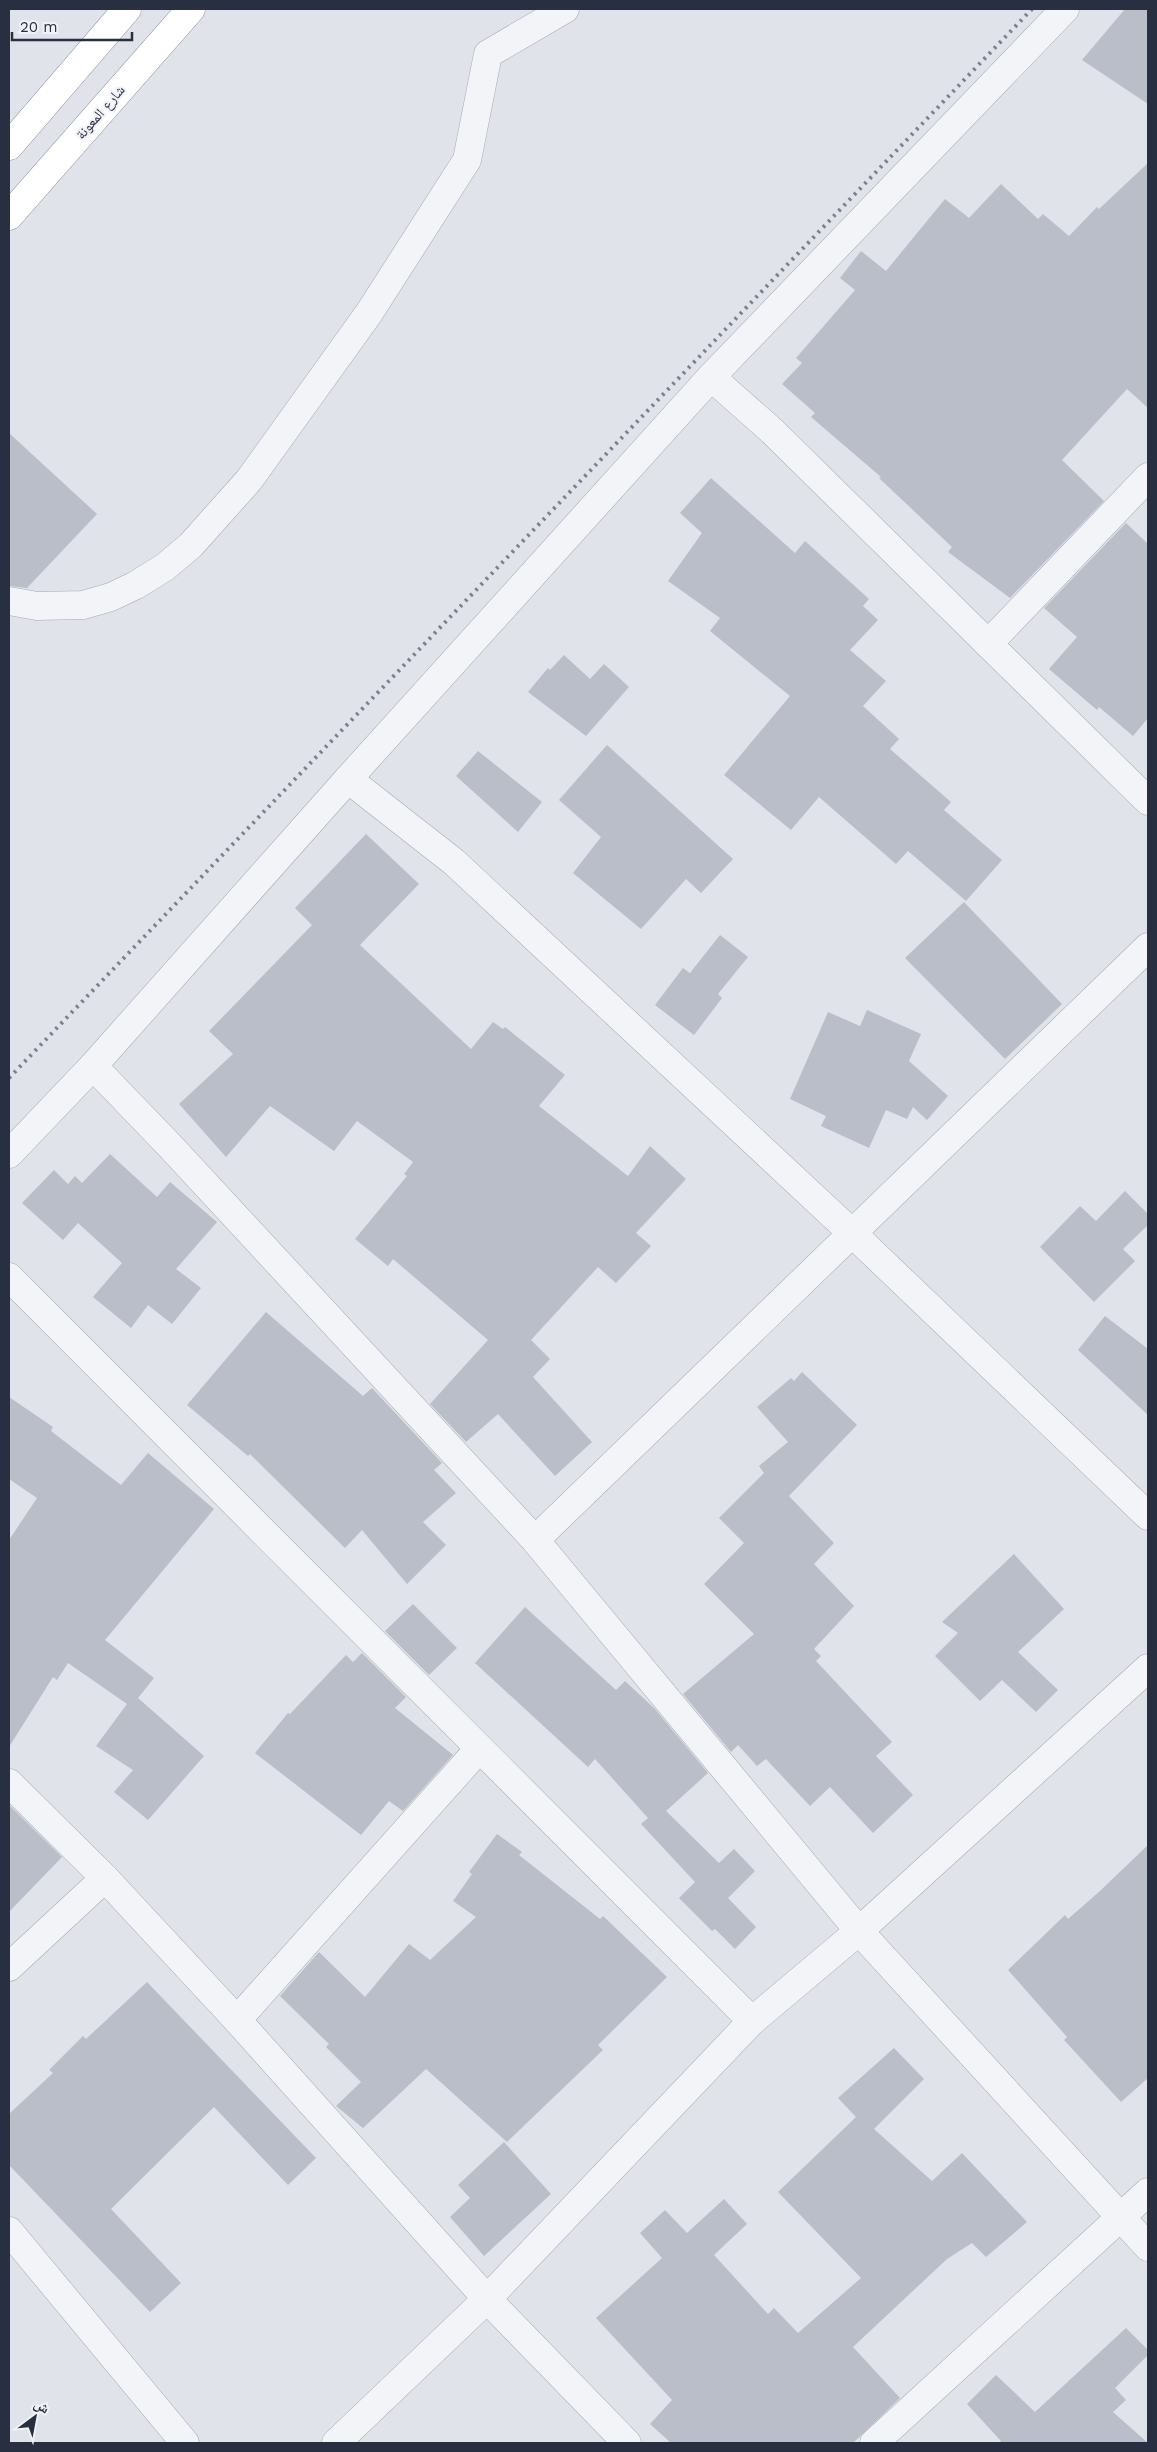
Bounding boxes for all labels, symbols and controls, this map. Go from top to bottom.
scale bar [12,10,132,42]
text: 20 m [20,18,58,36]
street label: شارع المعونة [72,82,129,143]
north arrow [10,2392,60,2442]
text: ش [31,2395,53,2418]

